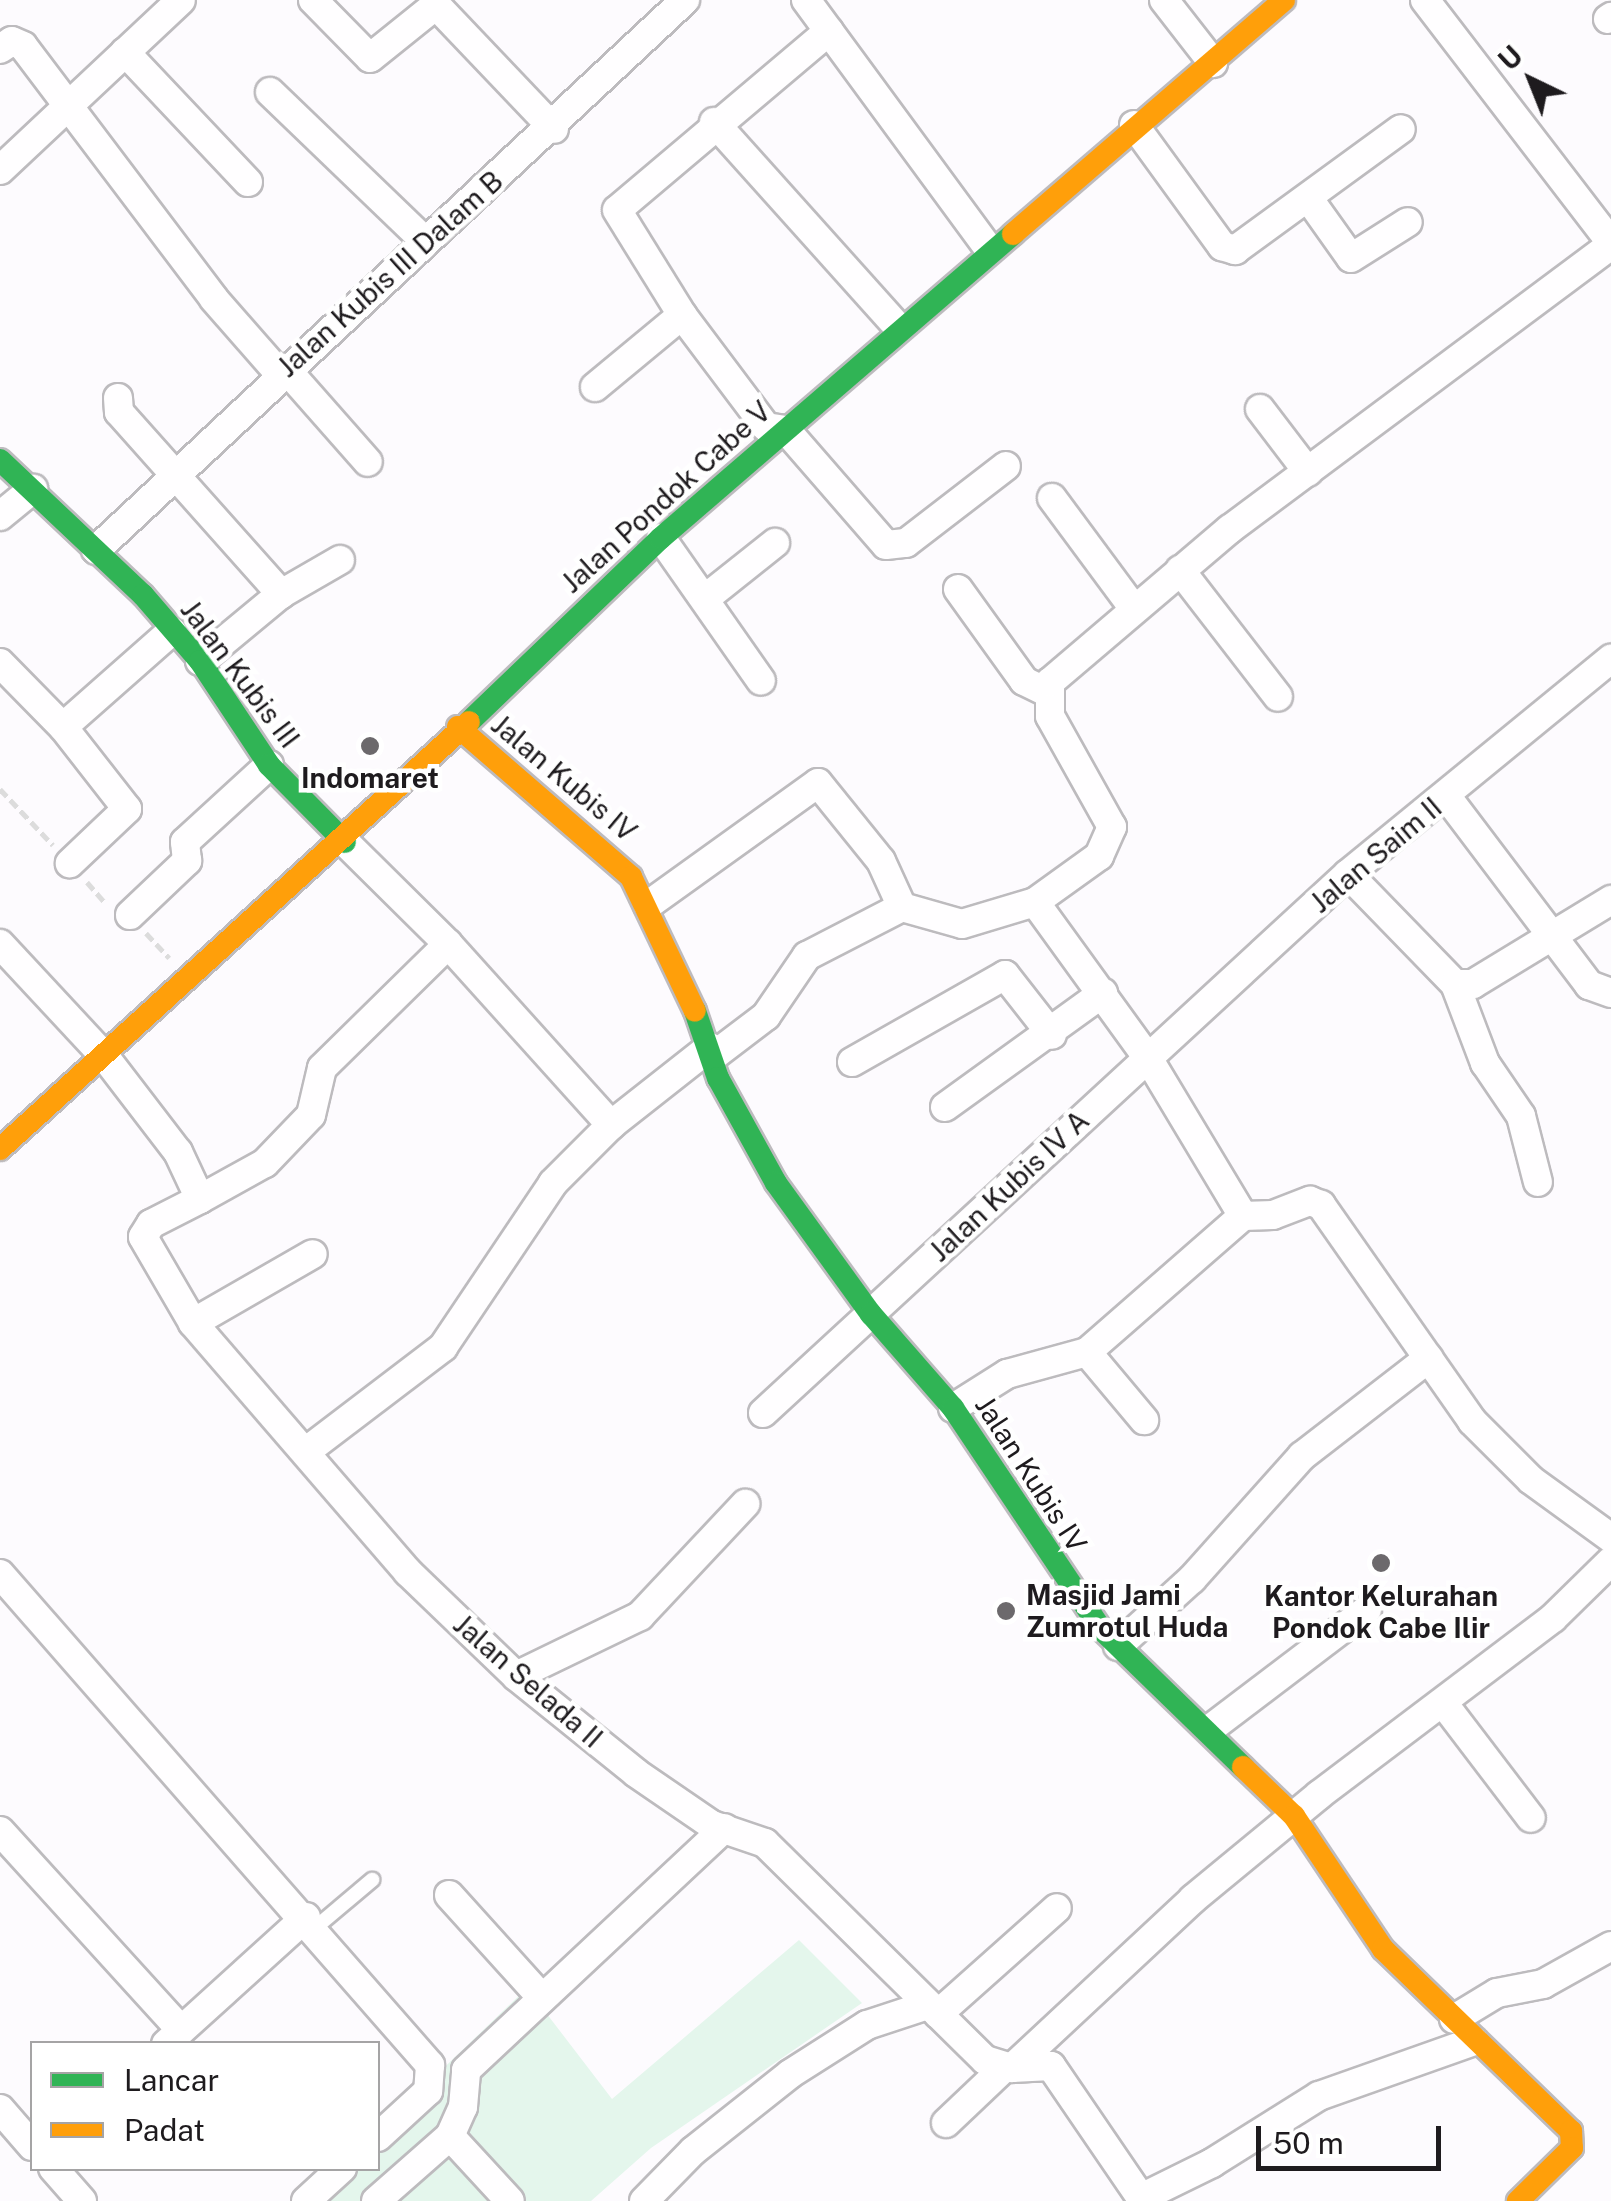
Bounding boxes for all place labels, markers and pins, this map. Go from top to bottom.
marker: Indomaret [359,735,381,757]
place label: Indomaret [301,761,439,795]
marker: Kantor Kelurahan Pondok Cabe Ilir [1370,1552,1392,1574]
place label: Masjid Jami Zumrotul Huda [1026,1578,1228,1644]
place label: Kantor Kelurahan Pondok Cabe Ilir [1264,1579,1498,1645]
marker: Masjid Jami Zumrotul Huda [995,1600,1017,1622]

